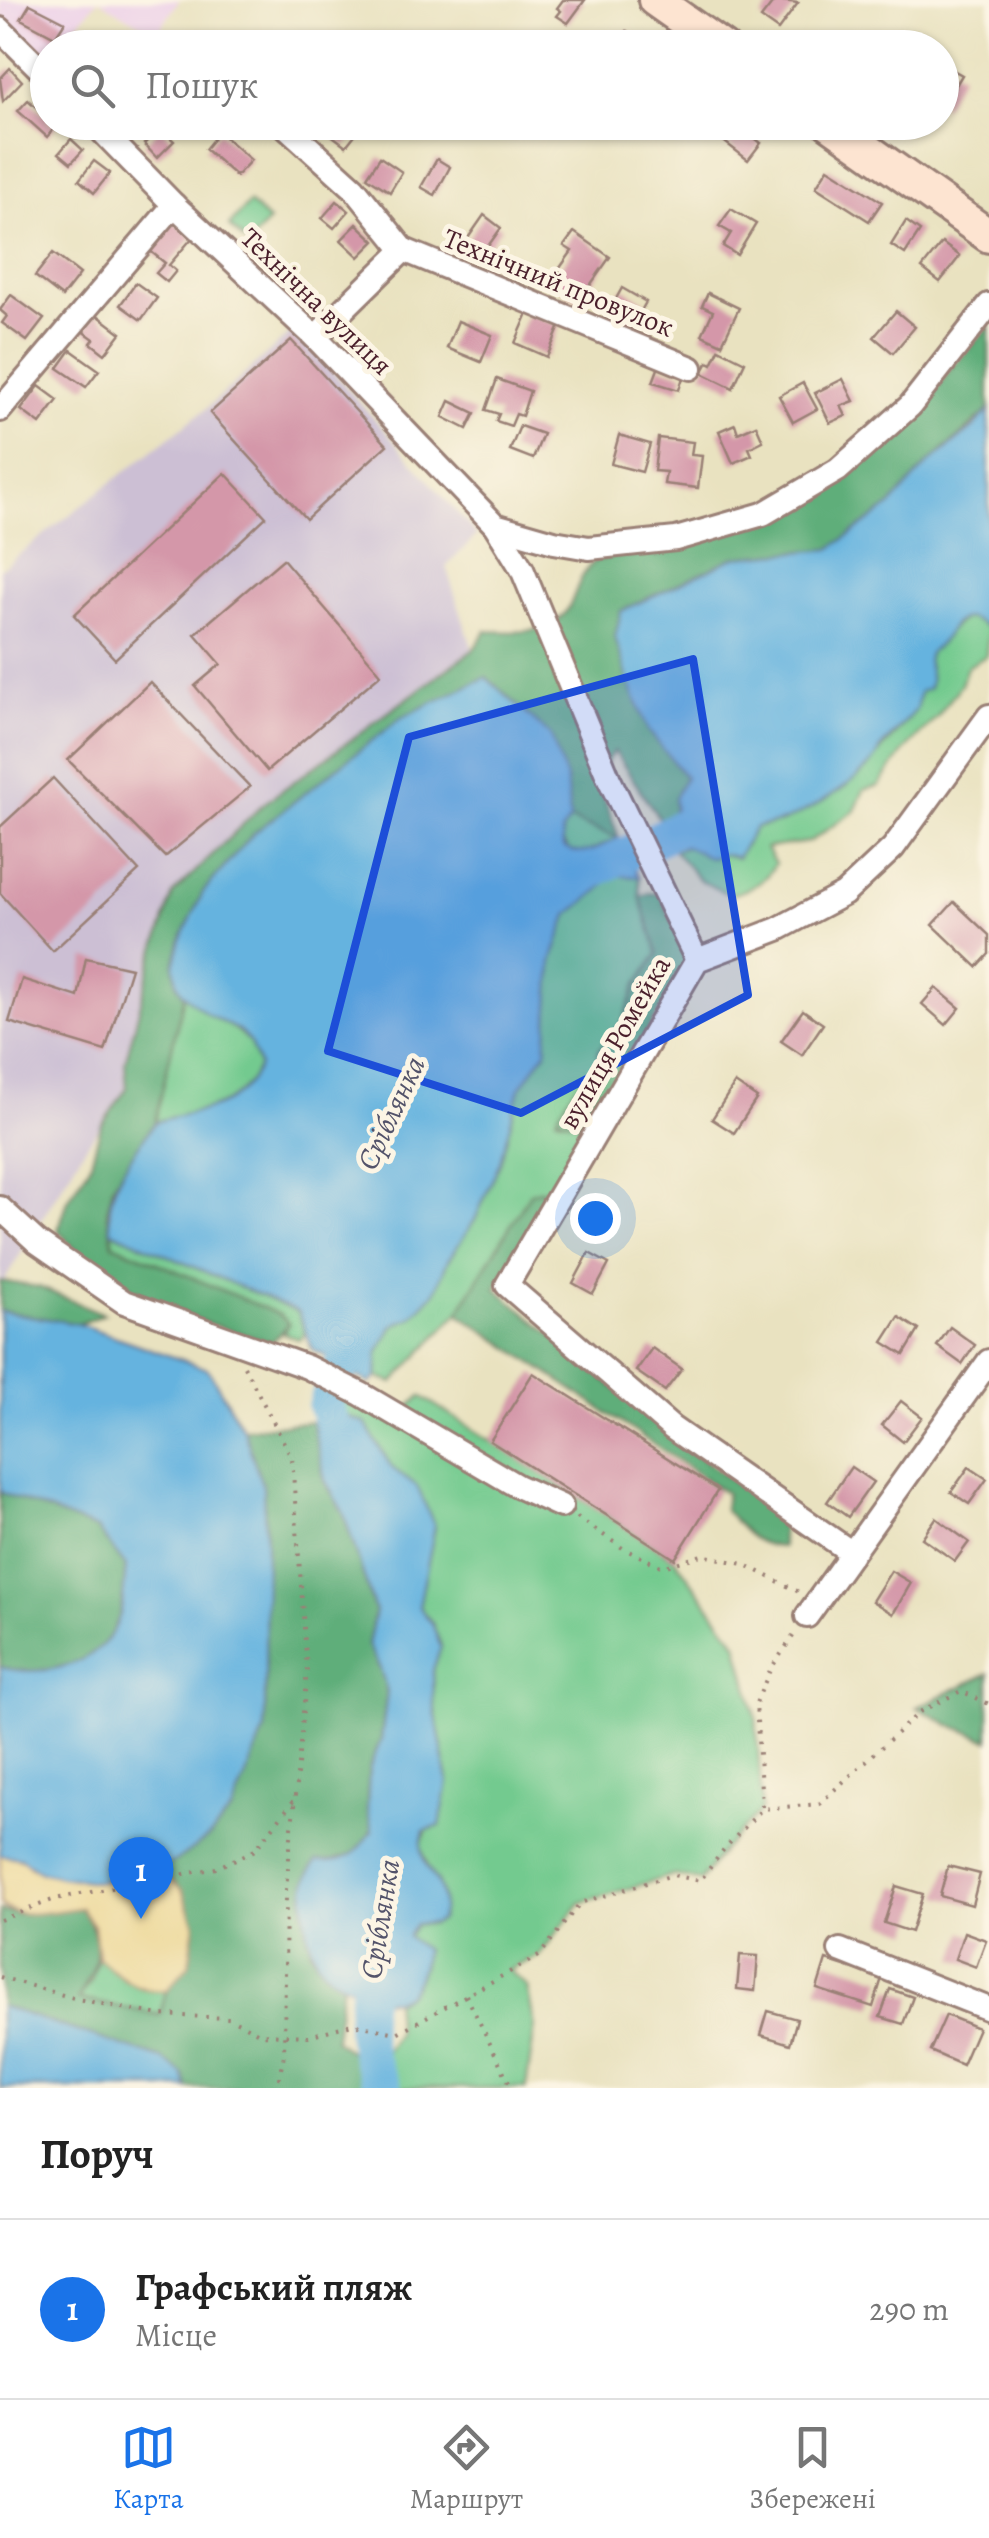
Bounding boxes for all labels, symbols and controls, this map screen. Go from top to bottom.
search box [30,30,959,140]
icon: search [65,58,120,113]
text: Пошук [145,59,258,111]
street label: Технічний провулок [438,219,679,346]
street label: Технічна вулиця [232,220,400,384]
street label: вулиця Ромейка [550,949,680,1136]
water label: Сріблянка [347,1050,435,1176]
your location [570,1193,621,1244]
pin: 1 [108,1836,174,1919]
water label: Сріблянка [351,1856,409,1982]
text: Поруч [40,2125,154,2182]
text: Графський пляж [135,2261,413,2313]
text: 1 [67,2287,78,2331]
text: 290 m [869,2287,949,2331]
text: Місце [135,2313,217,2357]
tab: Карта [113,2420,184,2518]
tab: Маршрут [410,2420,523,2518]
tab: Збережені [749,2420,876,2518]

